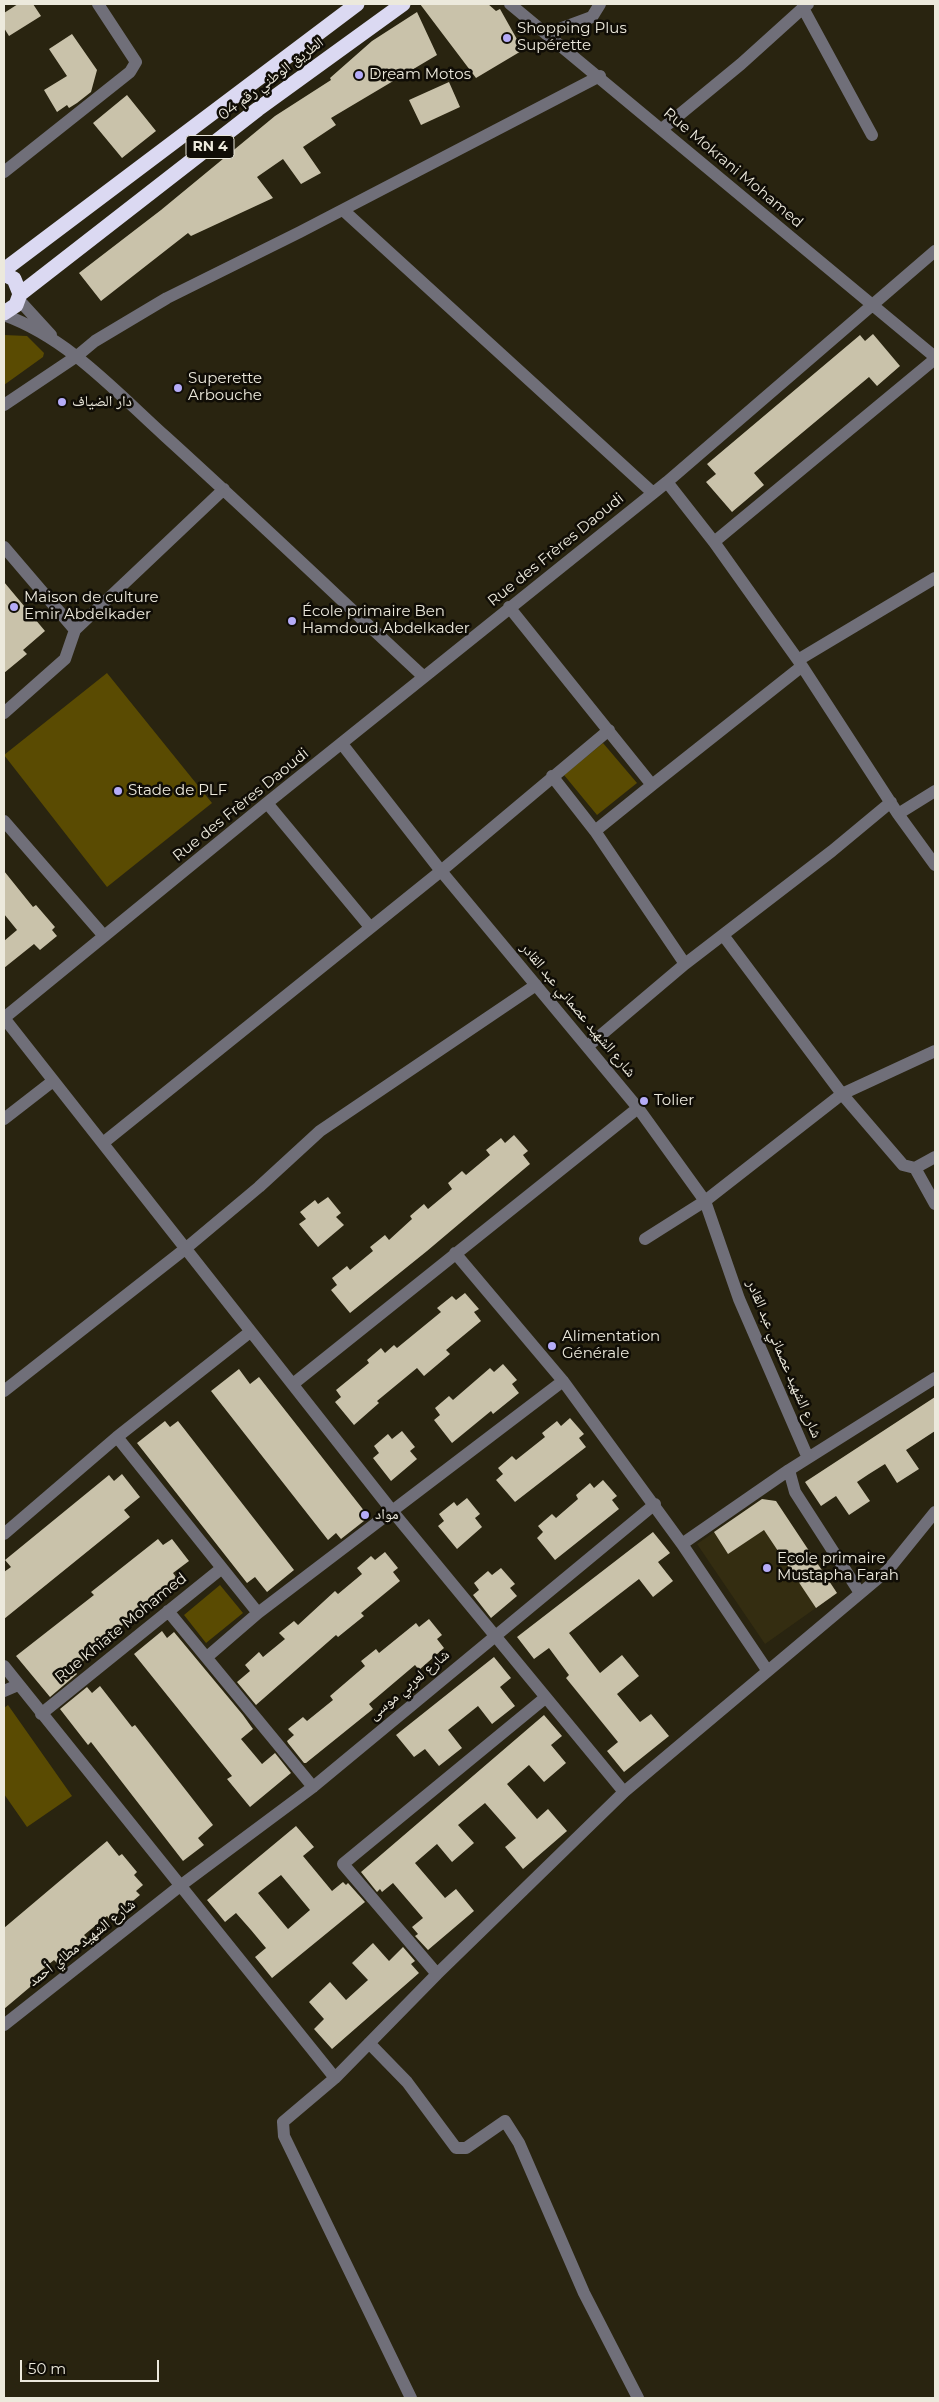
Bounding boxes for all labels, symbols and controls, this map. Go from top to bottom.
place label: Shopping Plus Supérette [517,20,627,55]
marker: Shopping Plus Supérette [501,32,513,44]
street label: الطريق الوطني رقم 04 [215,34,327,124]
place label: Dream Motos [369,66,471,84]
marker: Dream Motos [353,69,365,81]
street label: Rue Mokrani Mohamed [660,104,806,232]
road number: RN 4 [186,136,234,158]
place label: Superette Arbouche [188,370,262,405]
marker: Superette Arbouche [172,382,184,394]
place label: دار الضياف [72,393,132,411]
marker: دار الضياف [56,396,68,408]
street label: Rue des Frères Daoudi [484,490,628,610]
place label: Maison de culture Emir Abdelkader [24,589,159,624]
marker: Maison de culture Emir Abdelkader [8,601,20,613]
place label: École primaire Ben Hamdoud Abdelkader [302,603,470,638]
marker: École primaire Ben Hamdoud Abdelkader [286,615,298,627]
street label: Rue des Frères Daoudi [169,745,313,865]
place label: Stade de PLF [128,782,227,800]
marker: Stade de PLF [112,785,124,797]
street label: شارع الشهيد عصماني عبد القادر [516,939,640,1081]
place label: Tolier [654,1092,694,1110]
marker: Tolier [638,1095,650,1107]
street label: شارع الشهيد عصماني عبد القادر [742,1277,826,1441]
place label: Alimentation Générale [562,1328,660,1363]
marker: Alimentation Générale [546,1340,558,1352]
place label: مواد [375,1506,399,1524]
marker: مواد [359,1509,371,1521]
place label: Ecole primaire Mustapha Farah [777,1550,899,1585]
marker: Ecole primaire Mustapha Farah [761,1562,773,1574]
street label: Rue Khiate Mohamed [52,1569,190,1687]
street label: شارع لعربي موسى [365,1646,453,1724]
street label: شارع الشهيد مطاي أحمد [25,1896,139,1990]
scale bar [22,2350,161,2382]
text: 50 m [28,2359,66,2378]

